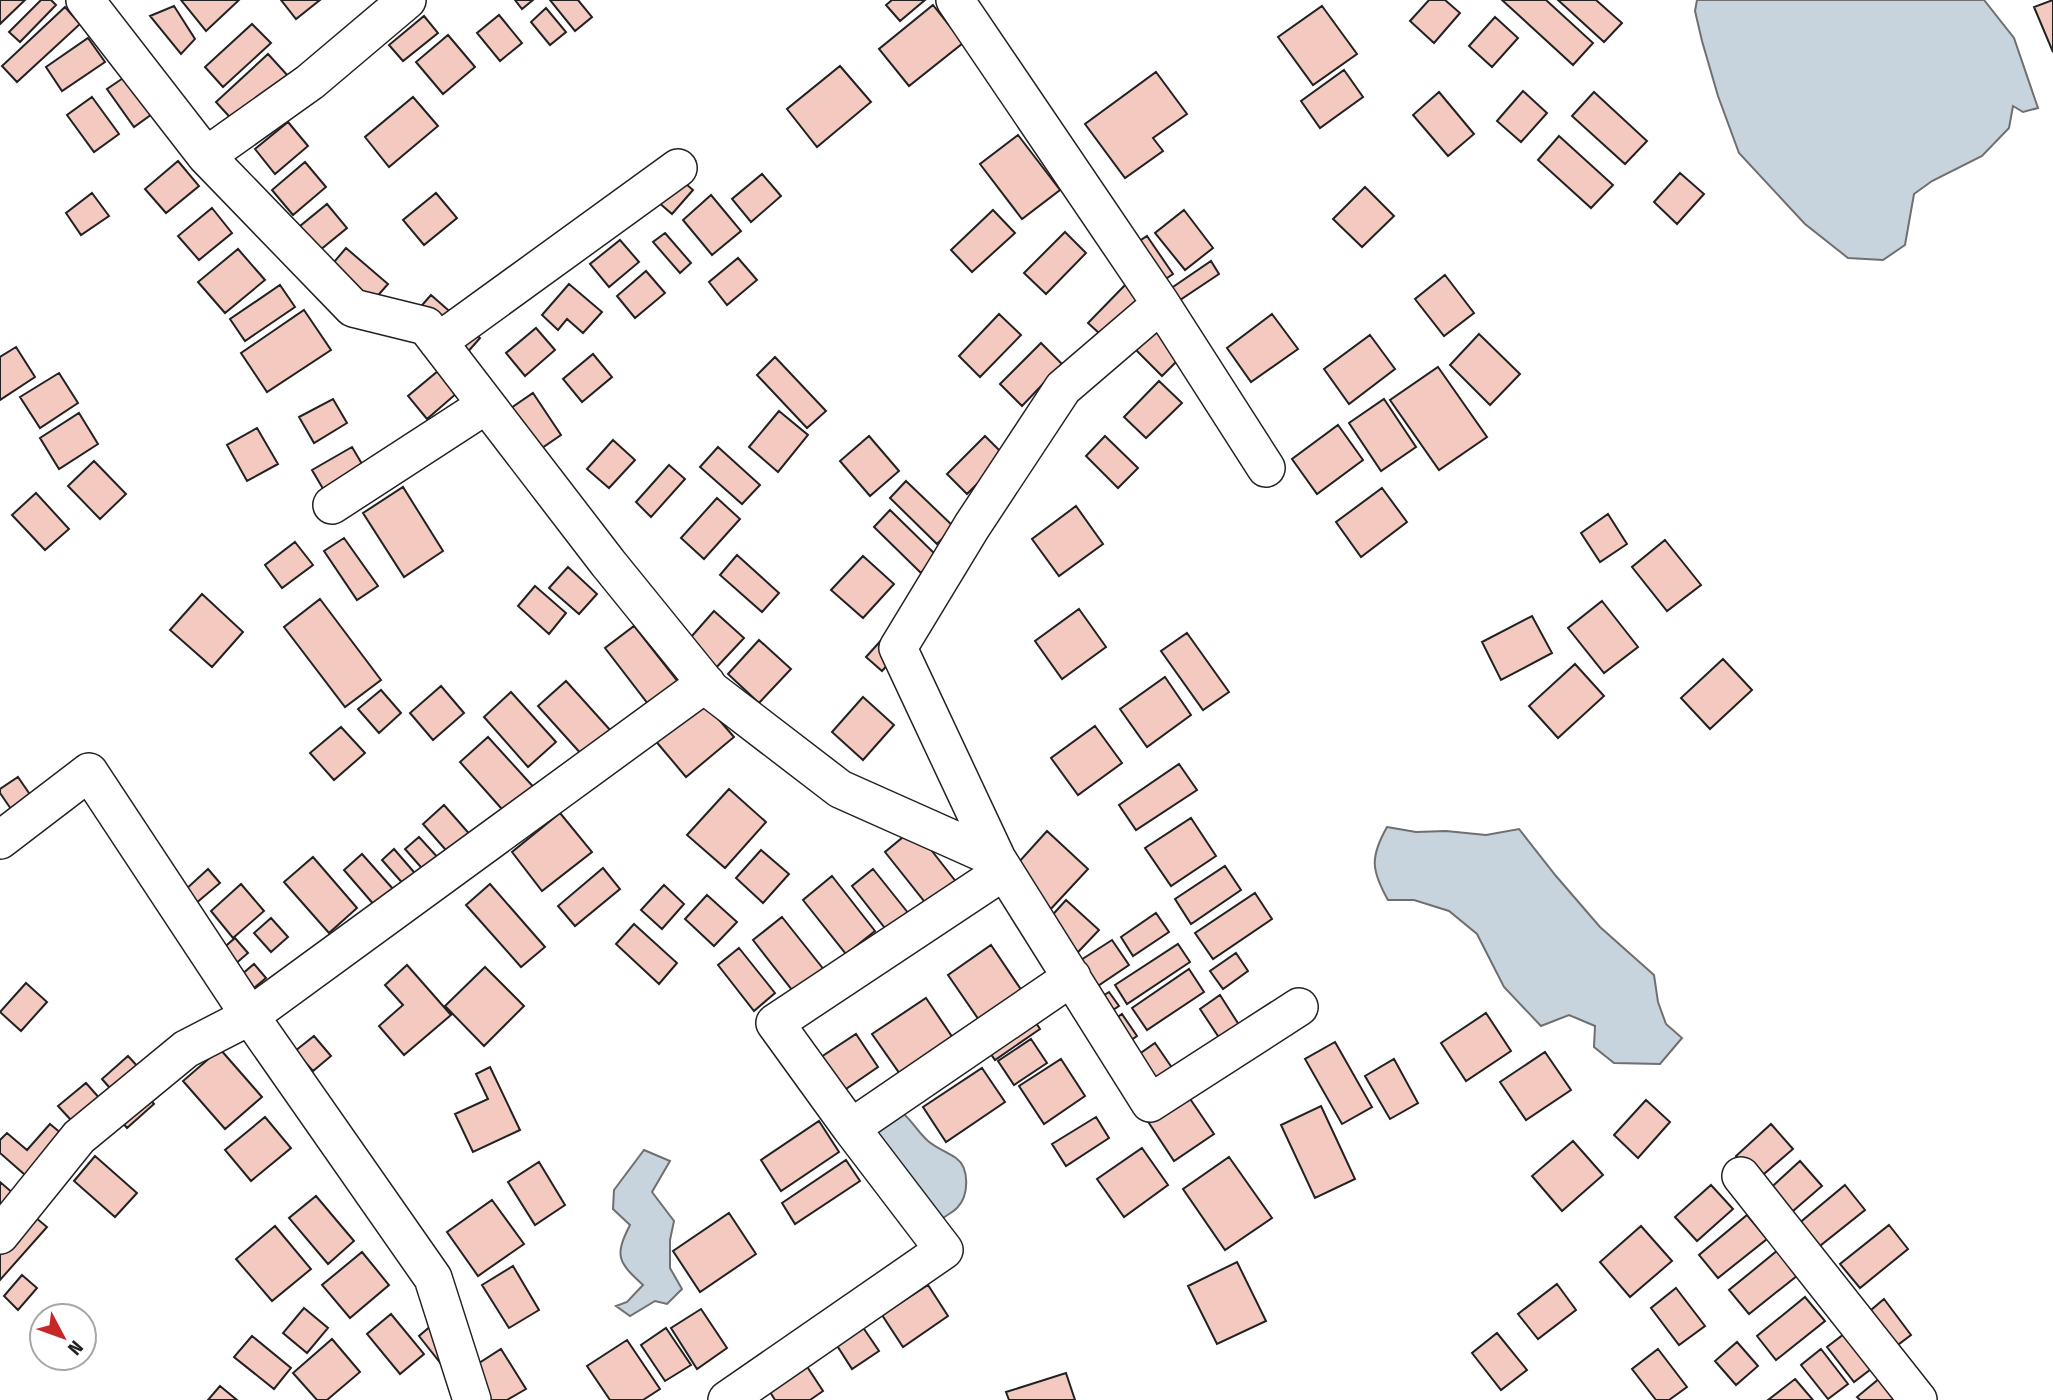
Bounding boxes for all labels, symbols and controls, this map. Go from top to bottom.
north arrow [28,1302,98,1372]
text: N [63,1336,88,1360]

